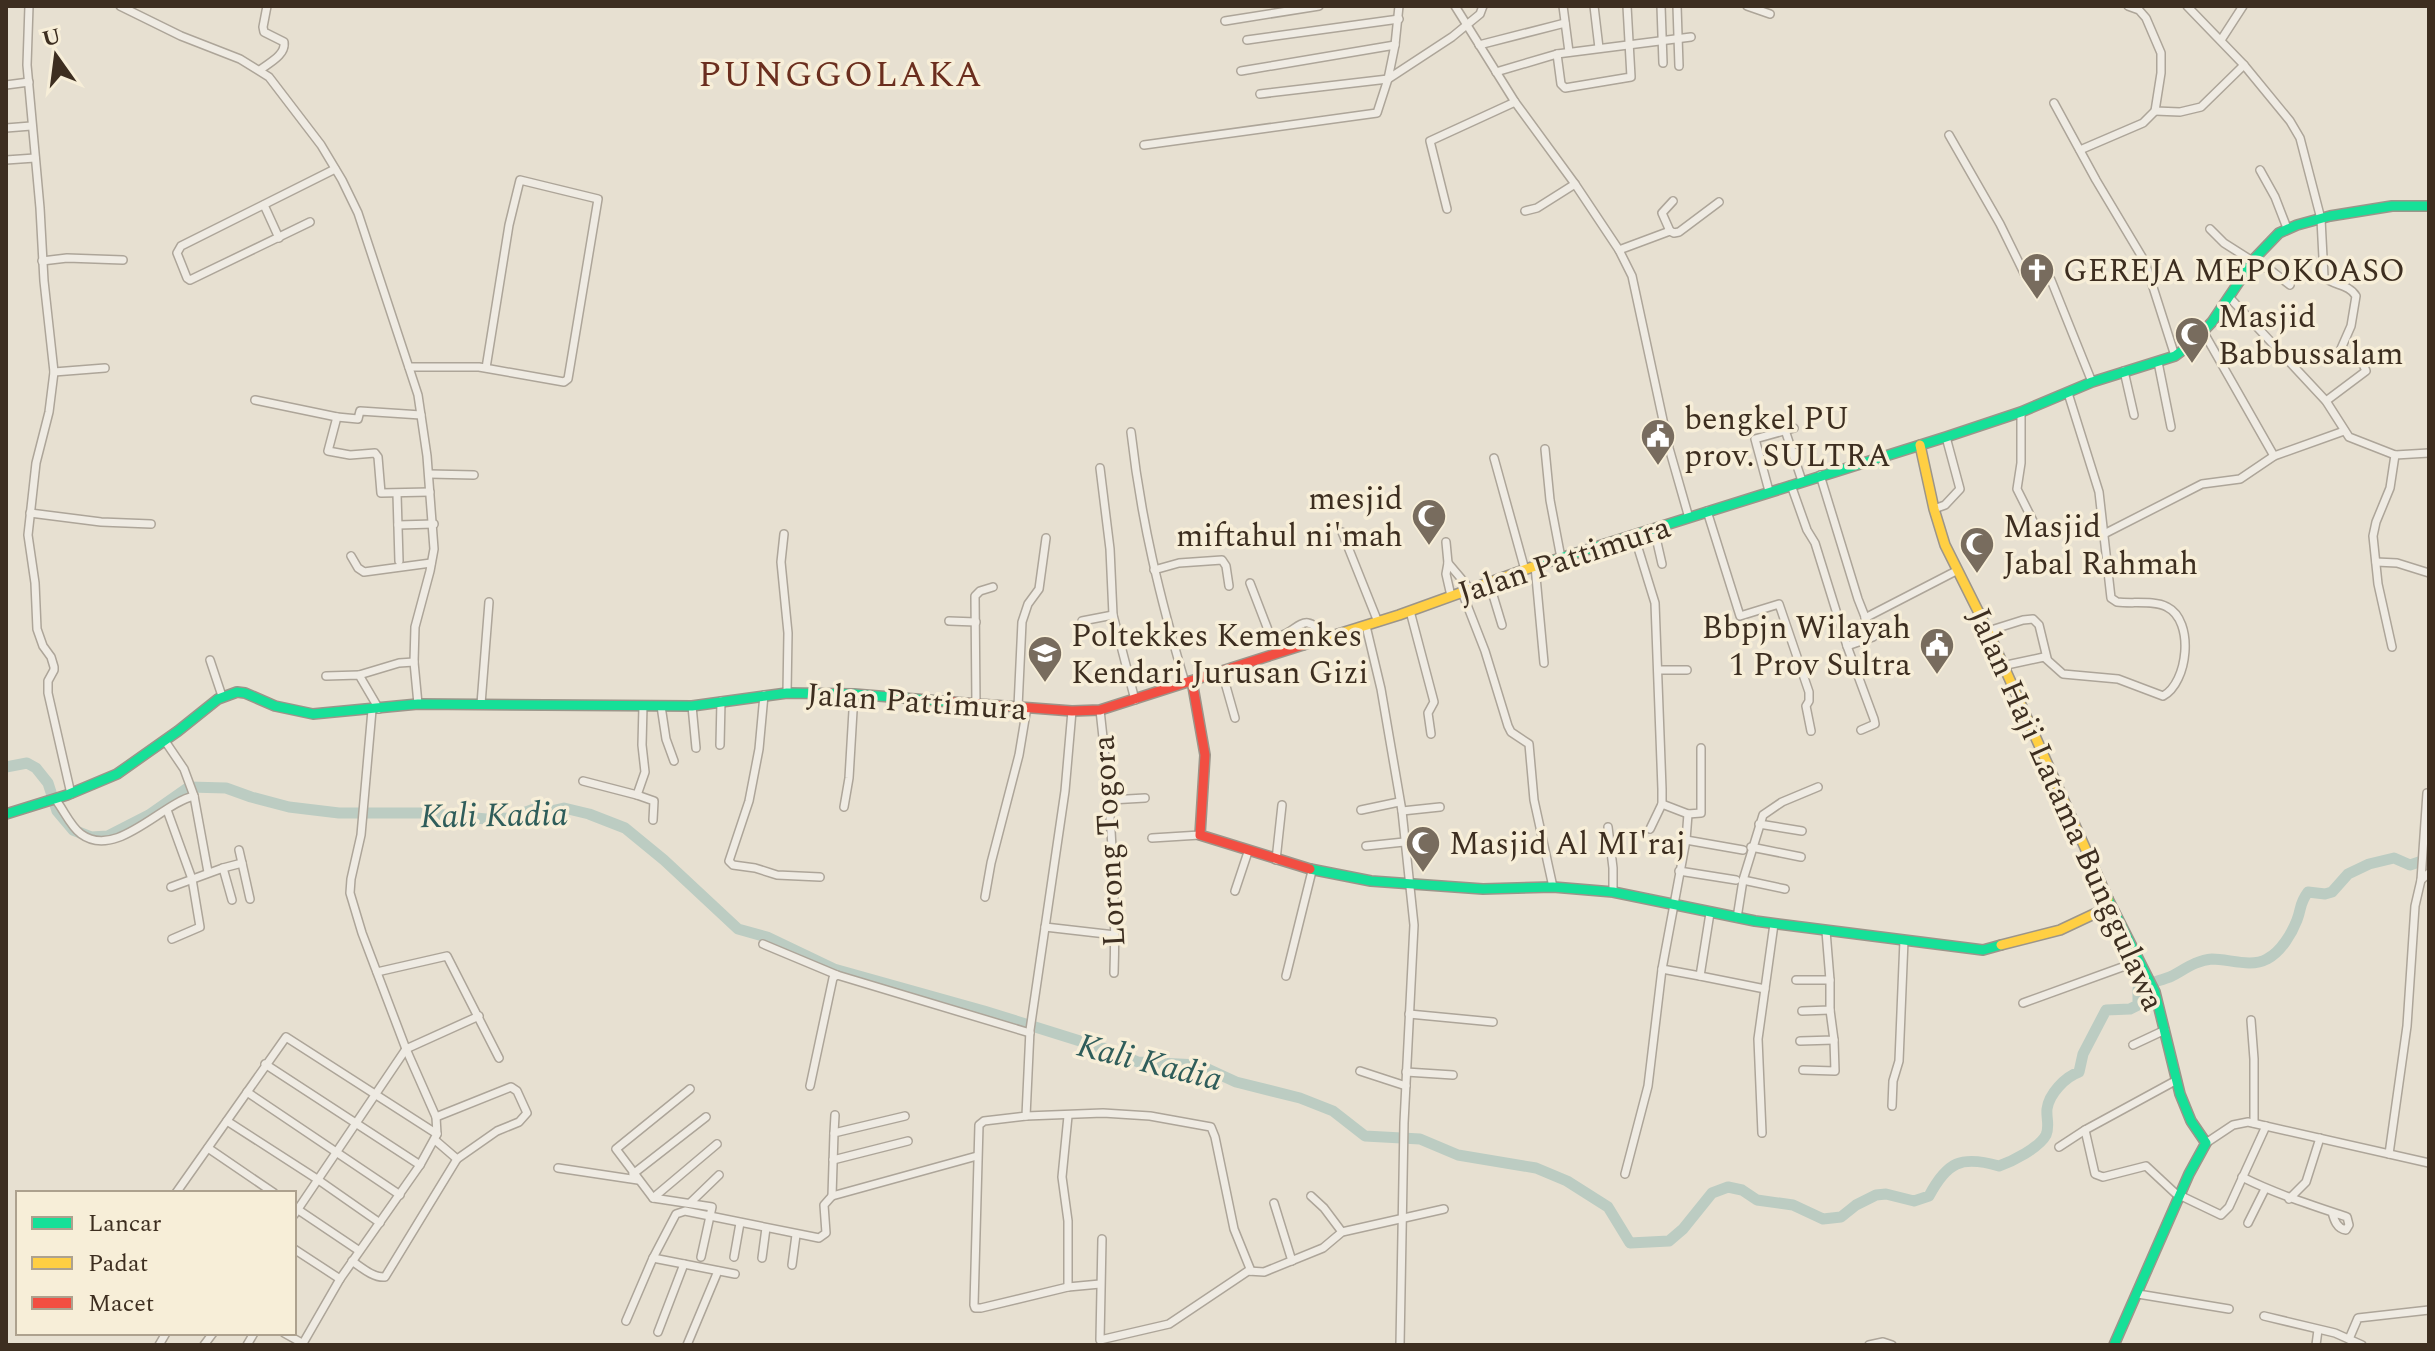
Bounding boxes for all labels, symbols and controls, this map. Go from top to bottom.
north arrow [16,16,96,96]
text: U [39,20,64,56]
district label: PUNGGOLAKA [698,48,984,103]
place label: GEREJA MEPOKOASO [2063,247,2405,296]
church icon: GEREJA MEPOKOASO [2018,251,2056,301]
place label: Masjid Babbussalam [2218,293,2404,379]
mosque icon: Masjid Babbussalam [2173,315,2211,365]
place label: bengkel PU prov. SULTRA [1684,395,1891,481]
public building icon: bengkel PU prov. SULTRA [1639,417,1677,467]
place label: mesjid miftahul ni'mah [1176,475,1403,561]
mosque icon: mesjid miftahul ni'mah [1410,497,1448,547]
street label: Jalan Pattimura [1452,503,1677,618]
place label: Masjid Jabal Rahmah [2003,503,2198,589]
mosque icon: Masjid Jabal Rahmah [1958,525,1996,575]
street label: Jalan Haji Latama Bunggulawa [1954,600,2177,1019]
place label: Bbpjn Wilayah 1 Prov Sultra [1702,604,1911,690]
place label: Poltekkes Kemenkes Kendari Jurusan Gizi [1071,612,1369,698]
public building icon: Bbpjn Wilayah 1 Prov Sultra [1918,626,1956,676]
school or university icon: Poltekkes Kemenkes Kendari Jurusan Gizi [1026,634,1064,684]
street label: Jalan Pattimura [805,670,1029,735]
street label: Lorong Togora [1079,734,1140,948]
water label: Kali Kadia [420,789,569,843]
place label: Masjid Al MI'raj [1449,820,1686,869]
mosque icon: Masjid Al MI'raj [1404,824,1442,874]
water label: Kali Kadia [1071,1020,1228,1106]
legend [16,1191,296,1335]
text: Lancar [88,1206,162,1242]
text: Padat [88,1246,148,1282]
text: Macet [88,1286,154,1322]

